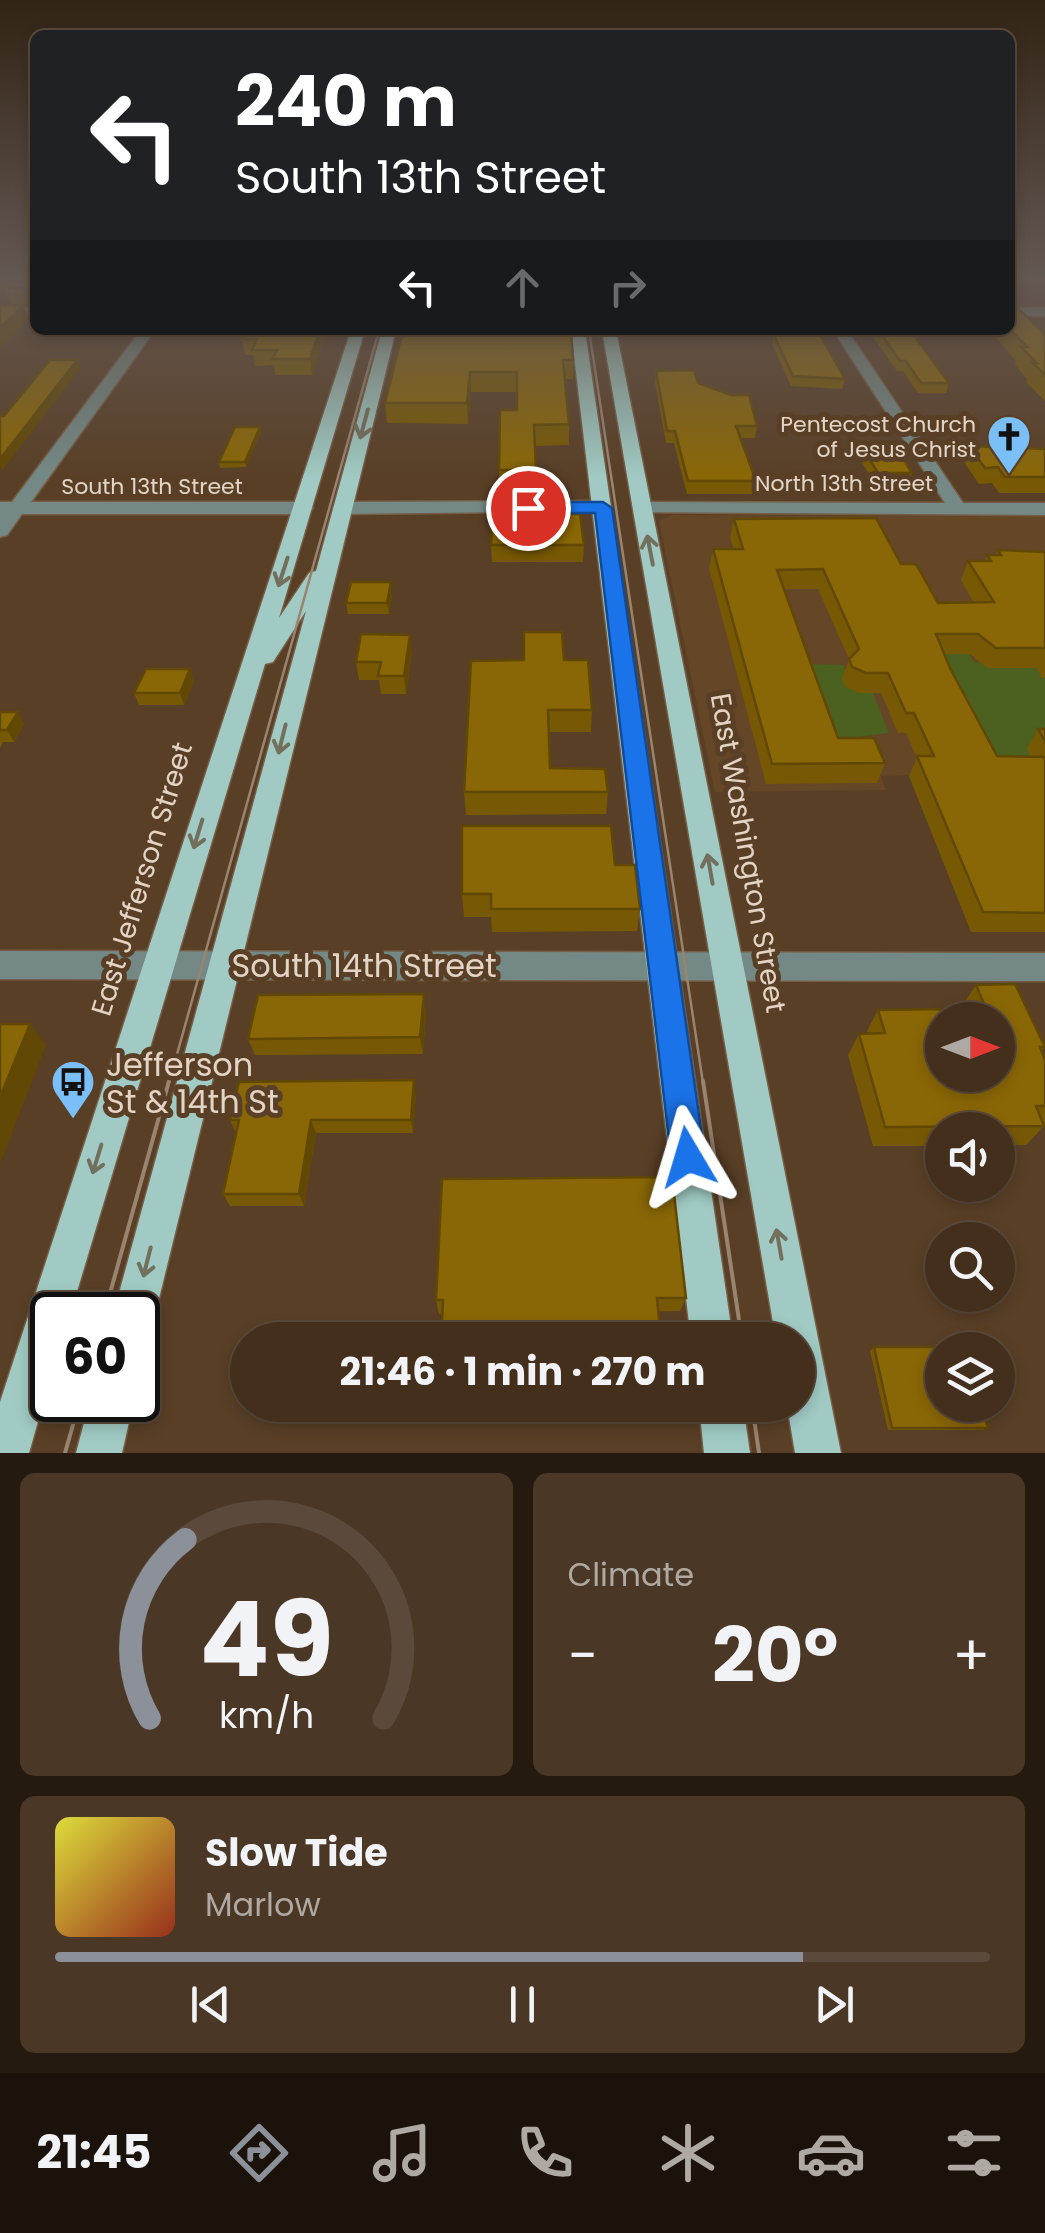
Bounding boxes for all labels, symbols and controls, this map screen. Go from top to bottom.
text: 240 m [235,52,457,151]
icon: left [70,70,200,200]
text: South 13th Street [235,146,606,209]
icon: left [390,260,445,315]
icon: ahead [495,260,550,315]
icon: right [600,260,655,315]
one-way arrow [354,408,373,439]
place label: Pentecost Church of Jesus Christ [780,409,976,465]
church icon: Pentecost Church of Jesus Christ [986,414,1032,475]
pin [486,466,571,551]
street label: North 13th Street [755,468,933,499]
street label: South 13th Street [61,471,243,502]
icon: arrive [501,481,556,536]
one-way arrow [640,534,659,567]
one-way arrow [272,555,290,587]
street label: East Washington Street [701,690,795,1016]
one-way arrow [272,723,291,754]
street label: East Jefferson Street [82,738,202,1020]
one-way arrow [188,818,206,849]
one-way arrow [700,853,719,886]
street label: South 14th Street [231,943,497,988]
north arrow [925,1002,1015,1092]
map controls [925,1002,1015,1422]
place label: Jefferson St & 14th St [106,1042,279,1124]
bus stop icon: Jefferson St & 14th St [50,1059,96,1120]
position arrow [636,1105,740,1209]
button: sound [925,1112,1015,1202]
one-way arrow [87,1143,105,1174]
button: search [925,1222,1015,1312]
one-way arrow [769,1228,788,1261]
one-way arrow [137,1246,156,1277]
speed limit sign: 60 [30,1292,160,1422]
button: layers [925,1332,1015,1422]
text: 21:46 · 1 min · 270 m [339,1345,706,1398]
text: Climate [568,1552,694,1597]
text: 49 [199,1567,333,1712]
text: 20° [712,1603,838,1708]
text: − [568,1617,598,1694]
text: + [952,1617,990,1694]
text: km/h [219,1690,314,1741]
text: Slow Tide [205,1826,388,1879]
text: Marlow [205,1882,321,1927]
icon: previous [183,1977,238,2032]
icon: pause [495,1977,550,2032]
icon: next [807,1977,862,2032]
icon: directions [224,2118,294,2188]
icon: music [367,2118,437,2188]
icon: phone [510,2118,580,2188]
icon: climate [653,2118,723,2188]
icon: car [796,2118,866,2188]
icon: filters [939,2118,1009,2188]
text: 21:45 [36,2121,152,2184]

